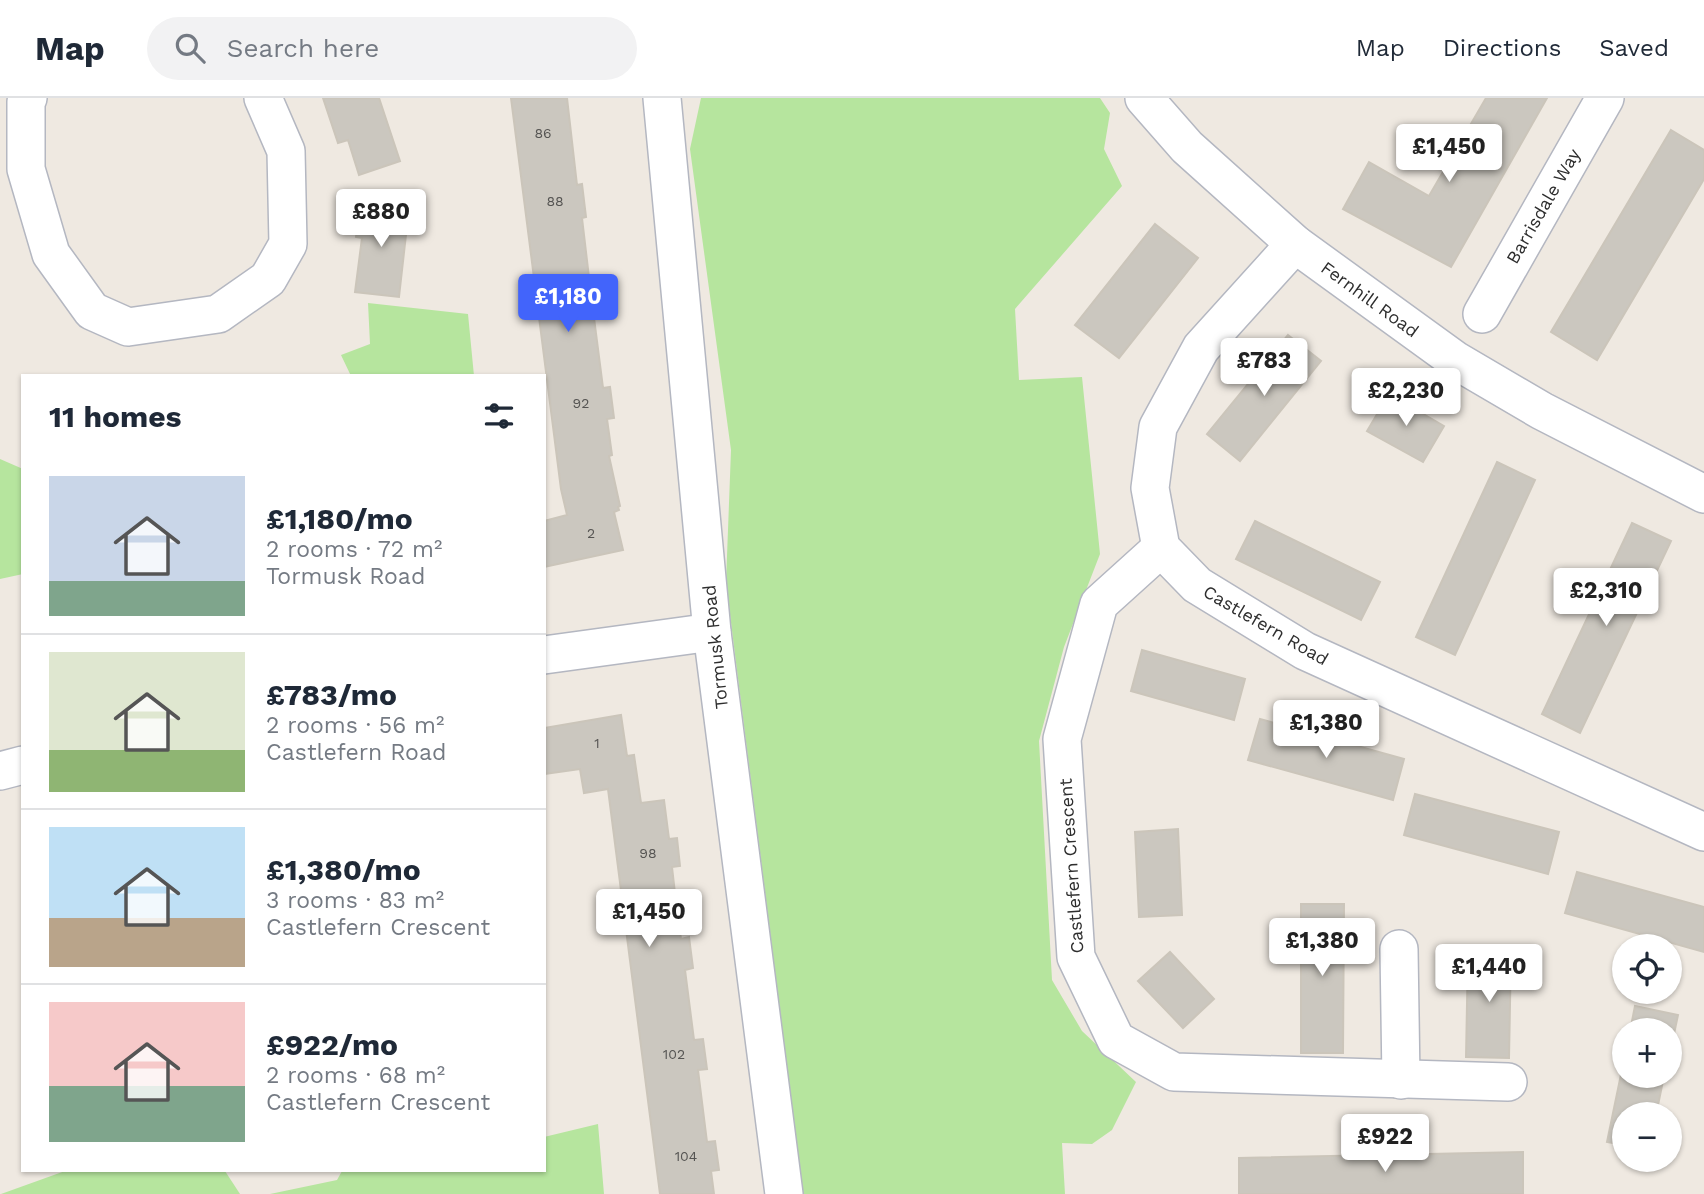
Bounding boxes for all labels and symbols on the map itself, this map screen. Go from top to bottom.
house number: 86 [534,125,552,141]
pin: £1,450 [1392,125,1506,184]
street label: Barrisdale Way [1502,144,1585,267]
pin: £880 [340,190,422,249]
house number: 88 [546,193,564,209]
street label: Fernhill Road [1317,257,1423,341]
pin: £1,180 [511,274,625,334]
pin: £783 [1223,338,1305,398]
pin: £2,230 [1349,368,1463,428]
house number: 92 [573,395,589,411]
house number: 2 [587,525,595,541]
pin: £2,310 [1549,568,1663,628]
street label: Castlefern Road [1200,581,1332,669]
street label: Tormusk Road [698,584,732,710]
pin: £1,380 [1269,700,1383,760]
house number: 1 [594,735,600,751]
street label: Castlefern Crescent [1054,777,1088,954]
house number: 98 [639,845,657,861]
pin: £1,450 [592,890,706,949]
pin: £1,380 [1265,918,1379,978]
pin: £1,440 [1432,944,1546,1004]
house number: 102 [663,1046,685,1062]
pin: £922 [1344,1114,1426,1174]
house number: 104 [675,1148,697,1164]

